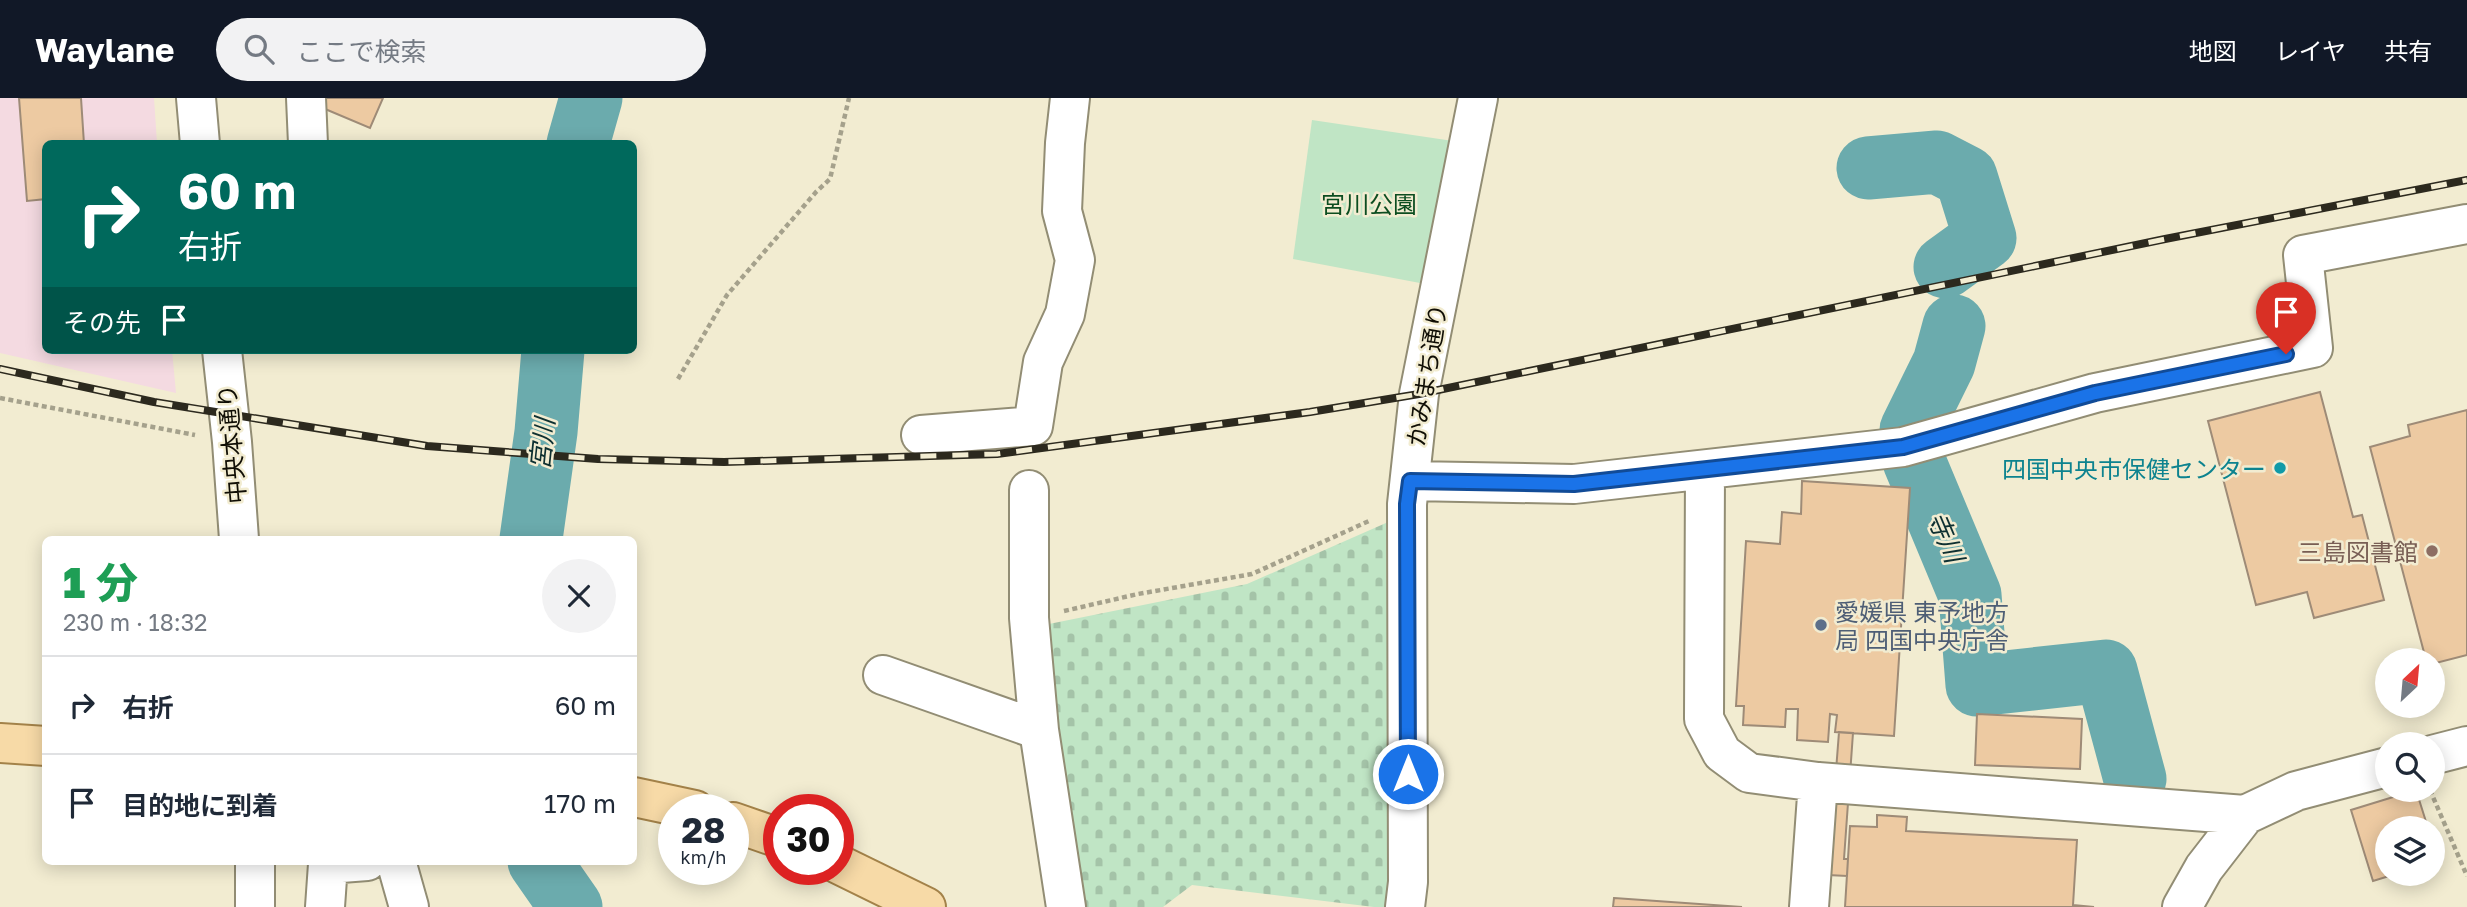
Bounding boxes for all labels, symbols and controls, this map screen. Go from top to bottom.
search box [216,18,706,81]
text: Waylane [35,30,174,69]
icon: search [240,30,278,68]
text: ここで検索 [296,36,426,67]
text: 地図 [2189,36,2237,65]
text: レイヤ [2275,36,2346,65]
text: 共有 [2384,36,2432,65]
text: 60 m [178,161,296,220]
icon: right [63,168,154,259]
park label: 宮川公園 [1321,189,1417,218]
text: 右折 [178,227,242,265]
pin [2256,282,2316,354]
icon: arrive [2267,293,2305,331]
icon: arrive [155,301,193,339]
street label: かみまち通り [1400,302,1452,448]
text: その先 [63,307,141,338]
street label: 中央本通り [211,383,251,505]
water label: 宮川 [524,414,560,471]
place label: 四国中央市保健センター [2002,454,2266,483]
marker: 四国中央市保健センター [2272,460,2288,476]
water label: 寺川 [1922,507,1972,570]
place label: 三島図書館 [2298,537,2418,566]
marker: 三島図書館 [2424,543,2440,559]
text: 1 分 [63,557,138,607]
button: close [542,559,616,633]
place label: 愛媛県 東予地方 局 四国中央庁舎 [1835,597,2009,654]
text: 230 m · 18:32 [63,608,207,636]
marker: 愛媛県 東予地方 局 四国中央庁舎 [1813,617,1829,633]
north arrow [2375,648,2445,718]
map controls [2375,648,2445,886]
icon: right [63,686,101,724]
text: 60 m [555,690,616,721]
text: 右折 [122,692,174,723]
button: search [2375,732,2445,802]
position arrow [1371,737,1445,811]
icon: arrive [63,784,101,822]
text: 170 m [544,788,616,819]
text: 目的地に到着 [122,790,278,821]
speed limit sign: 30 [763,794,854,885]
text: 28 [682,809,725,851]
button: layers [2375,816,2445,886]
text: km/h [681,846,726,868]

